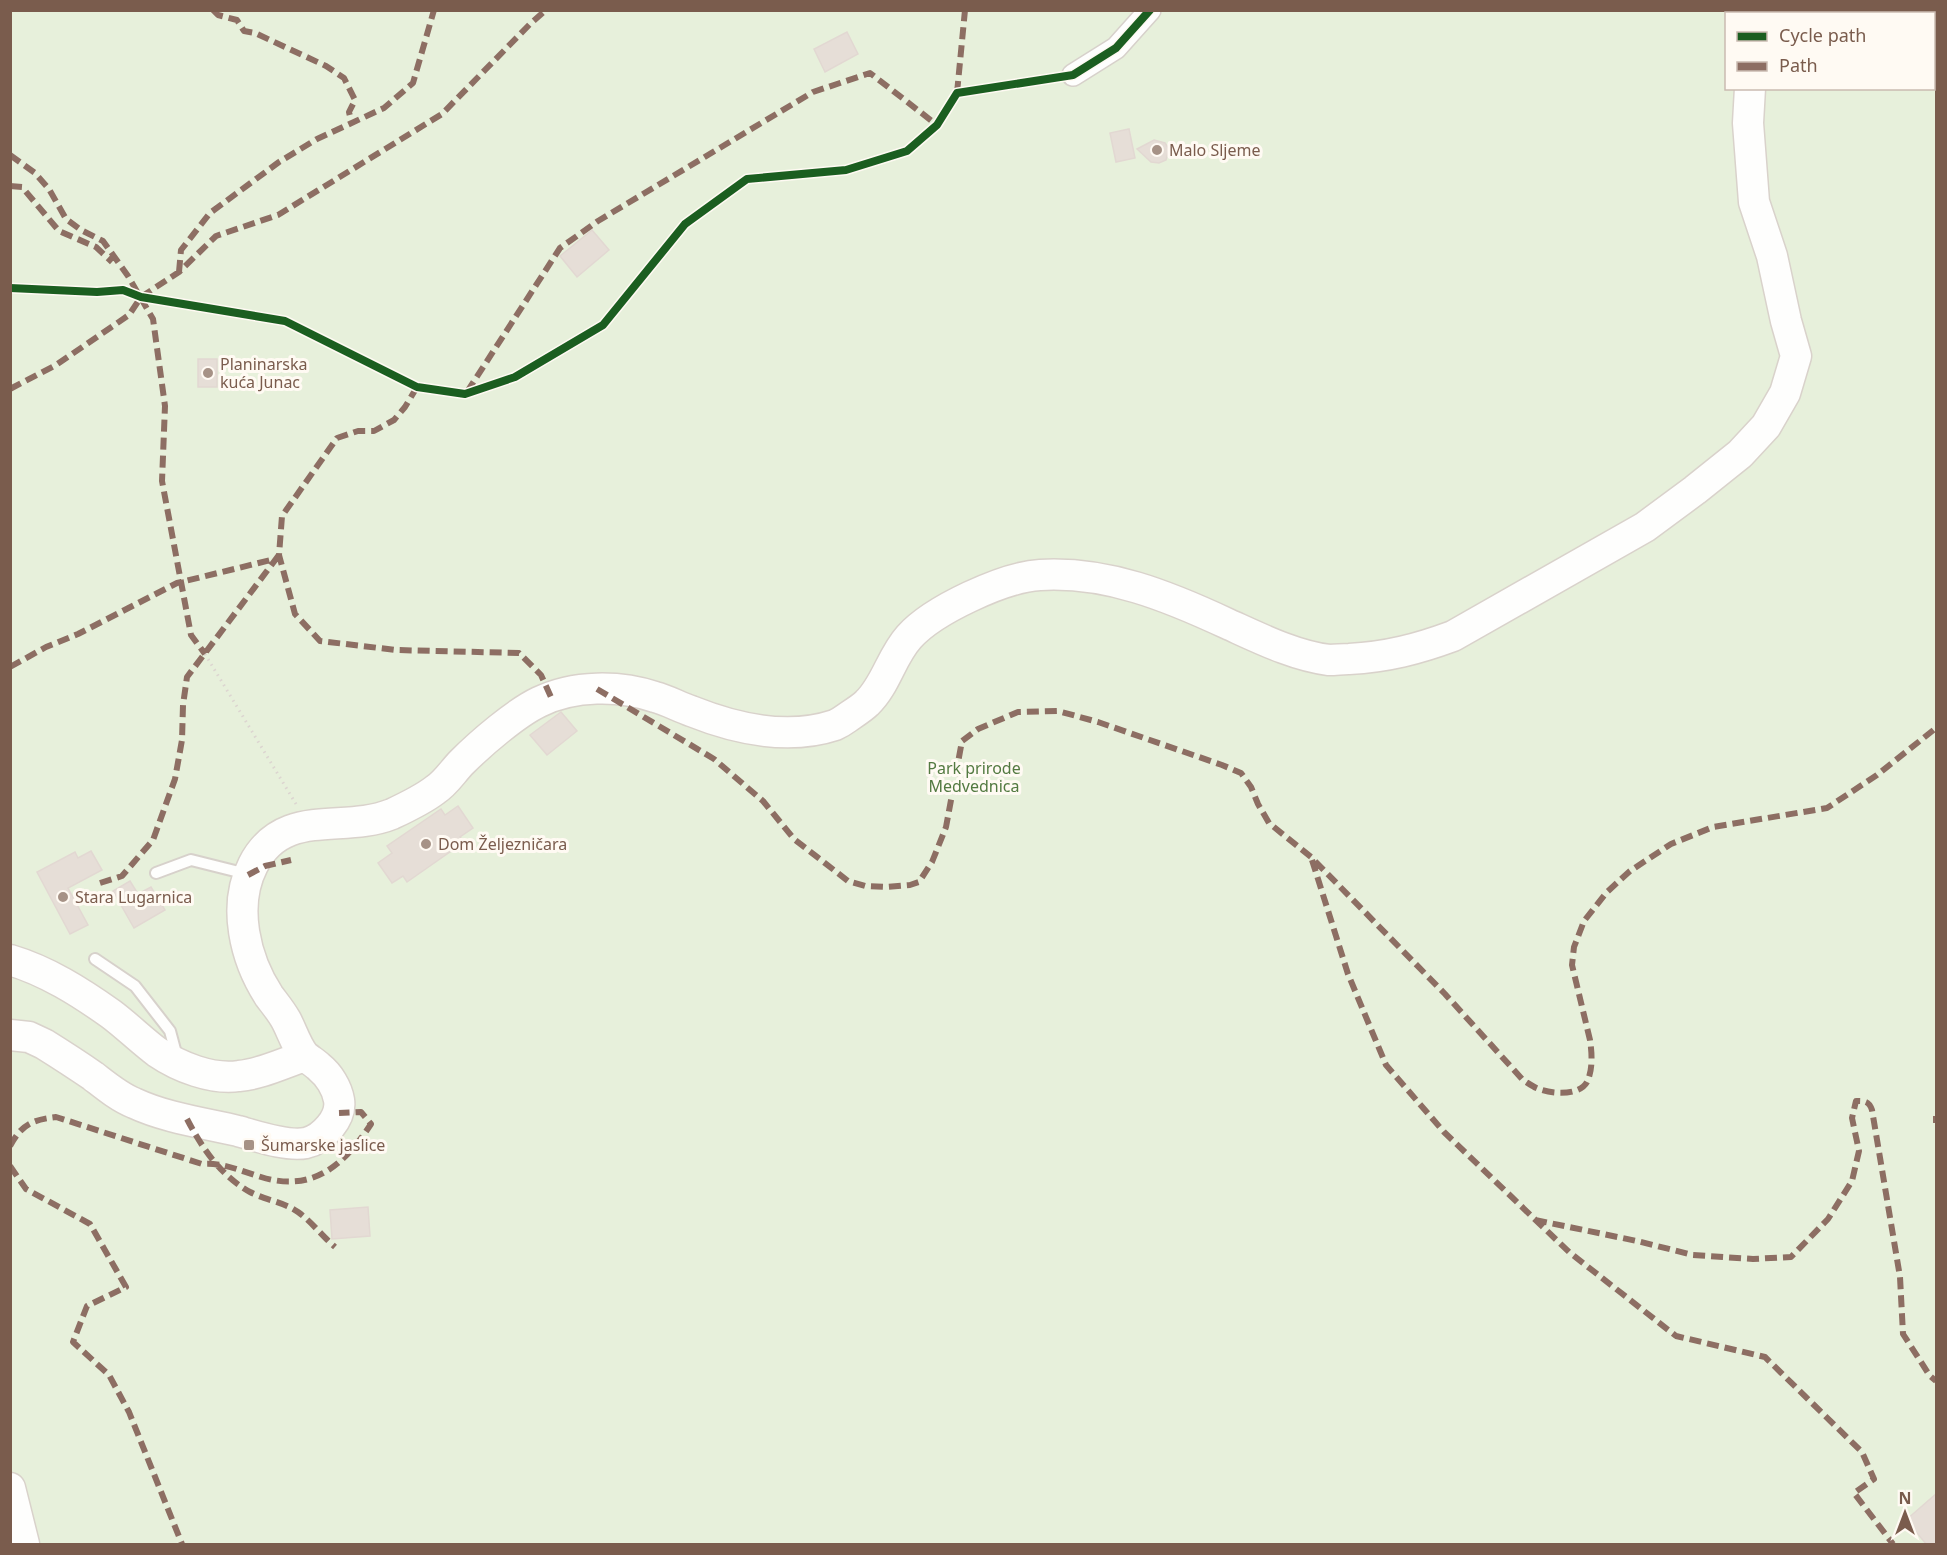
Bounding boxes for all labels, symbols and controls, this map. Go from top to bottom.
legend [1725,12,1935,90]
text: Cycle path [1779,23,1866,47]
text: Path [1779,53,1818,77]
place label: Malo Sljeme [1169,139,1261,161]
marker: Malo Sljeme [1150,143,1164,157]
place label: Planinarska kuća Junac [220,353,307,393]
marker: Planinarska kuća Junac [201,366,215,380]
park label: Park prirode Medvednica [927,757,1021,797]
place label: Dom Željezničara [438,833,567,855]
marker: Dom Željezničara [419,837,433,851]
place label: Stara Lugarnica [75,886,192,908]
marker: Stara Lugarnica [56,890,70,904]
place label: Šumarske jaslice [261,1134,385,1156]
marker: Šumarske jaslice [242,1138,256,1152]
north arrow [1875,1483,1935,1543]
text: N [1898,1487,1912,1509]

